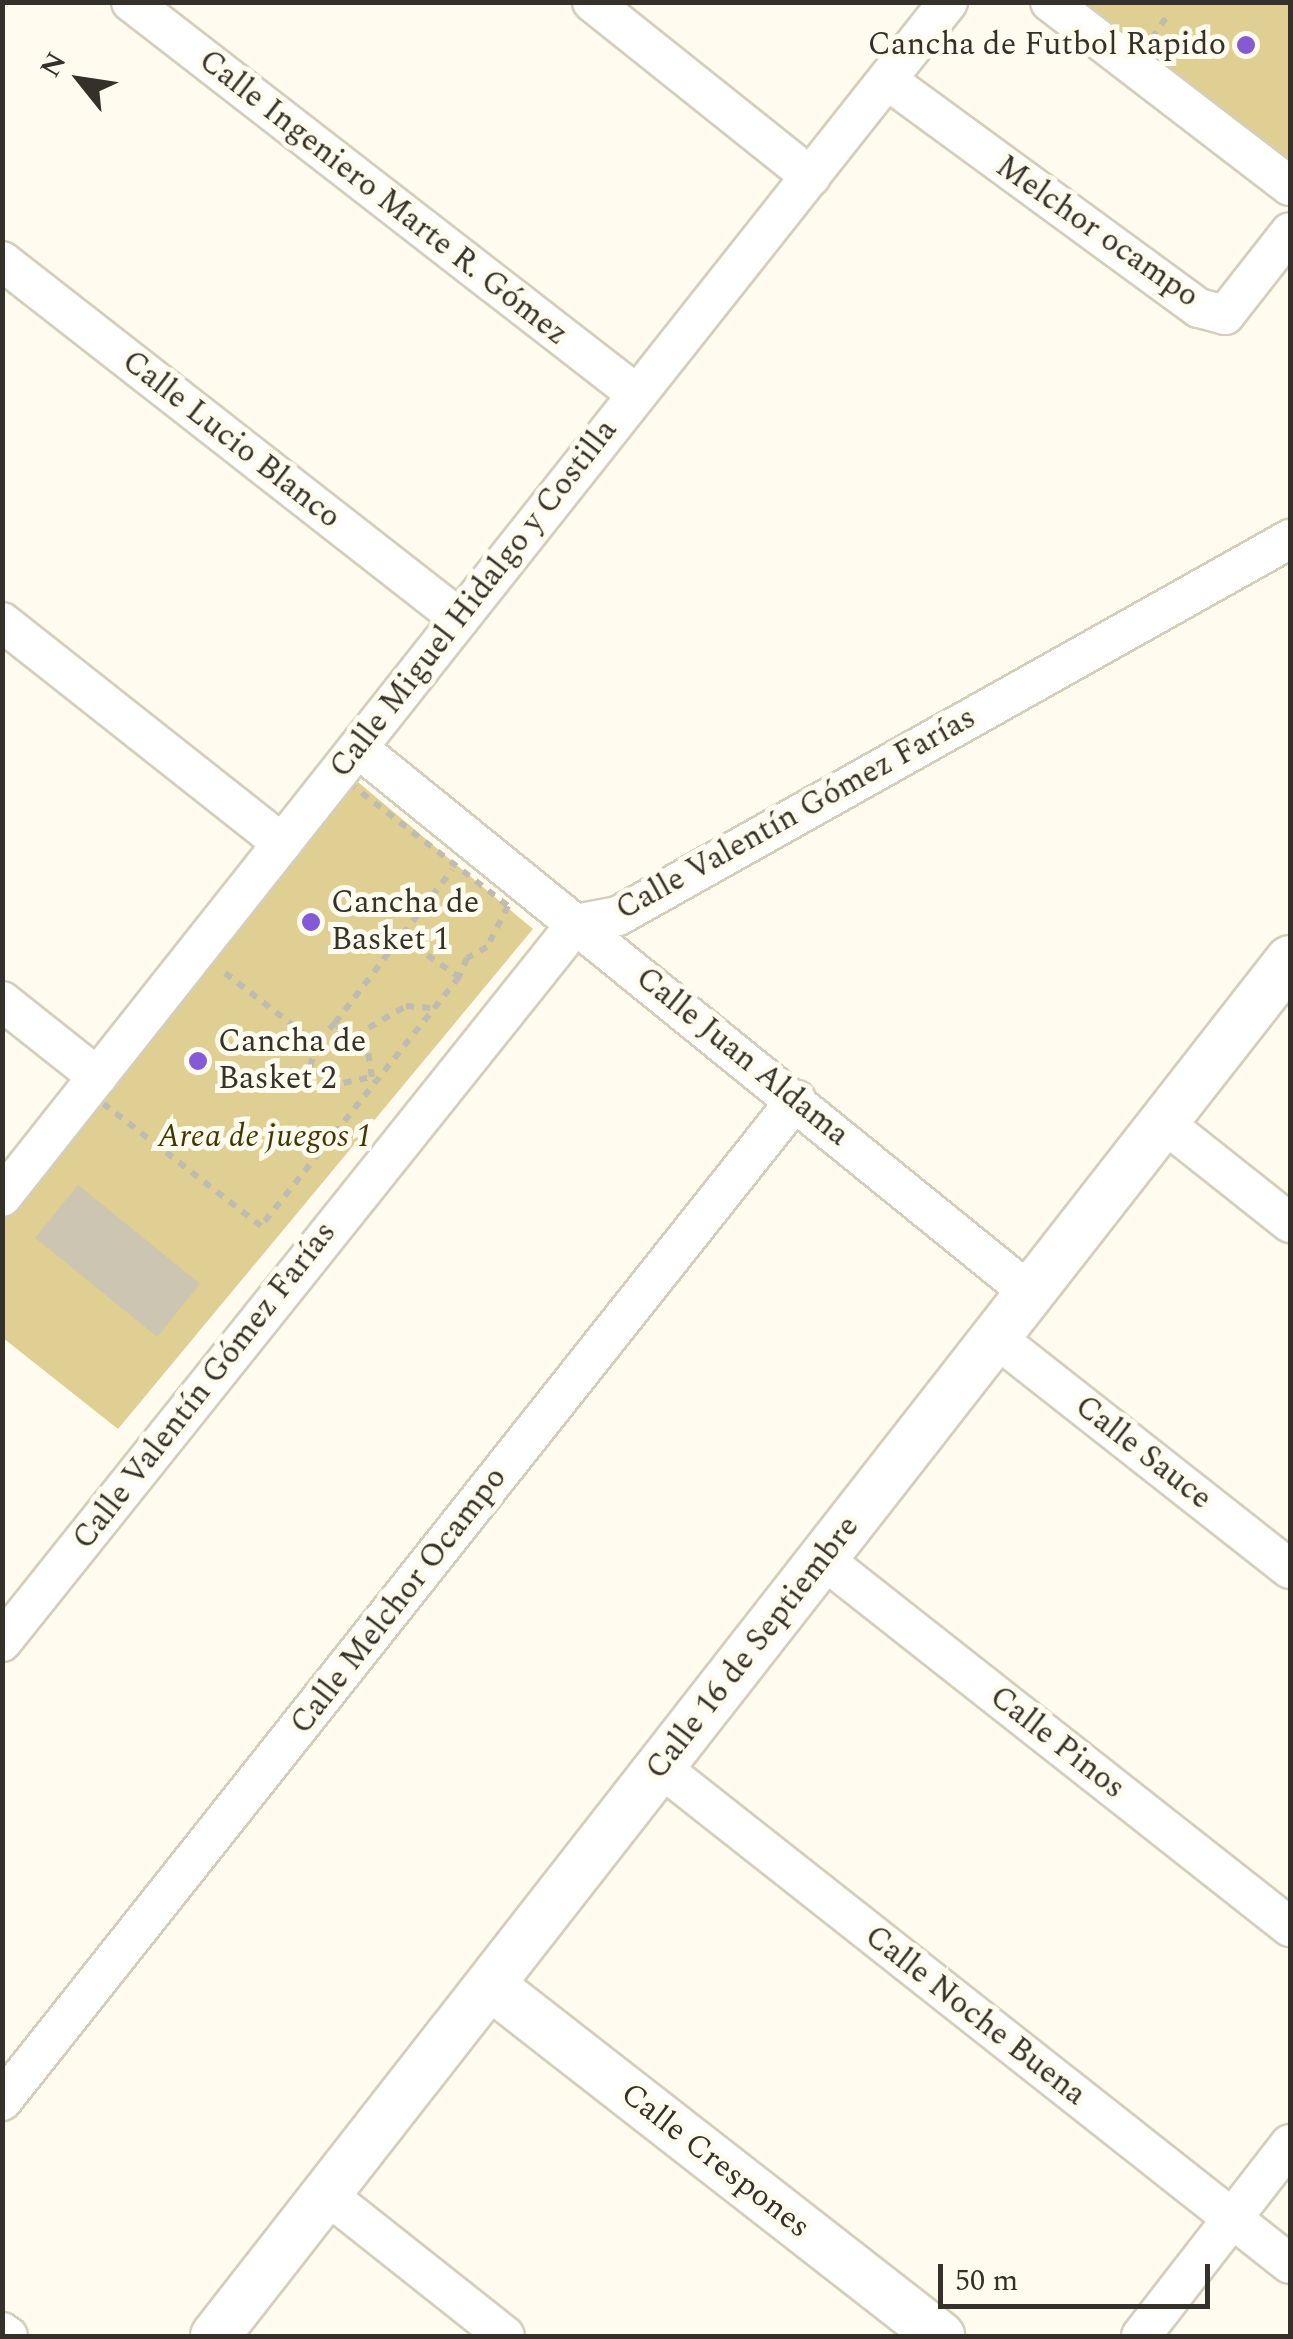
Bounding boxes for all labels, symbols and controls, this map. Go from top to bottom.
place label: Cancha de Futbol Rapido [868,26,1226,64]
north arrow [30,30,130,130]
marker: Cancha de Futbol Rapido [1235,34,1257,56]
street label: Calle Ingeniero Marte R. Gómez [191,42,575,354]
text: N [29,44,78,85]
street label: Melchor ocampo [988,148,1206,316]
street label: Calle Lucio Blanco [114,343,348,537]
street label: Calle Miguel Hidalgo y Costilla [322,412,626,786]
street label: Calle Valentín Gómez Farías [609,699,983,929]
place label: Cancha de Basket 1 [331,885,479,960]
marker: Cancha de Basket 1 [300,911,322,933]
street label: Calle Juan Aldama [628,959,856,1155]
place label: Cancha de Basket 2 [218,1024,366,1099]
marker: Cancha de Basket 2 [187,1050,209,1072]
park label: Area de juegos 1 [158,1118,372,1156]
street label: Calle Valentín Gómez Farías [65,1215,345,1557]
street label: Calle Sauce [1067,1388,1219,1518]
street label: Calle Melchor Ocampo [283,1460,515,1742]
street label: Calle 16 de Septiembre [638,1509,868,1787]
street label: Calle Pinos [982,1678,1132,1808]
street label: Calle Noche Buena [857,1918,1093,2114]
street label: Calle Crespones [613,2075,817,2247]
scale bar [943,2244,1216,2306]
text: 50 m [955,2258,1018,2304]

